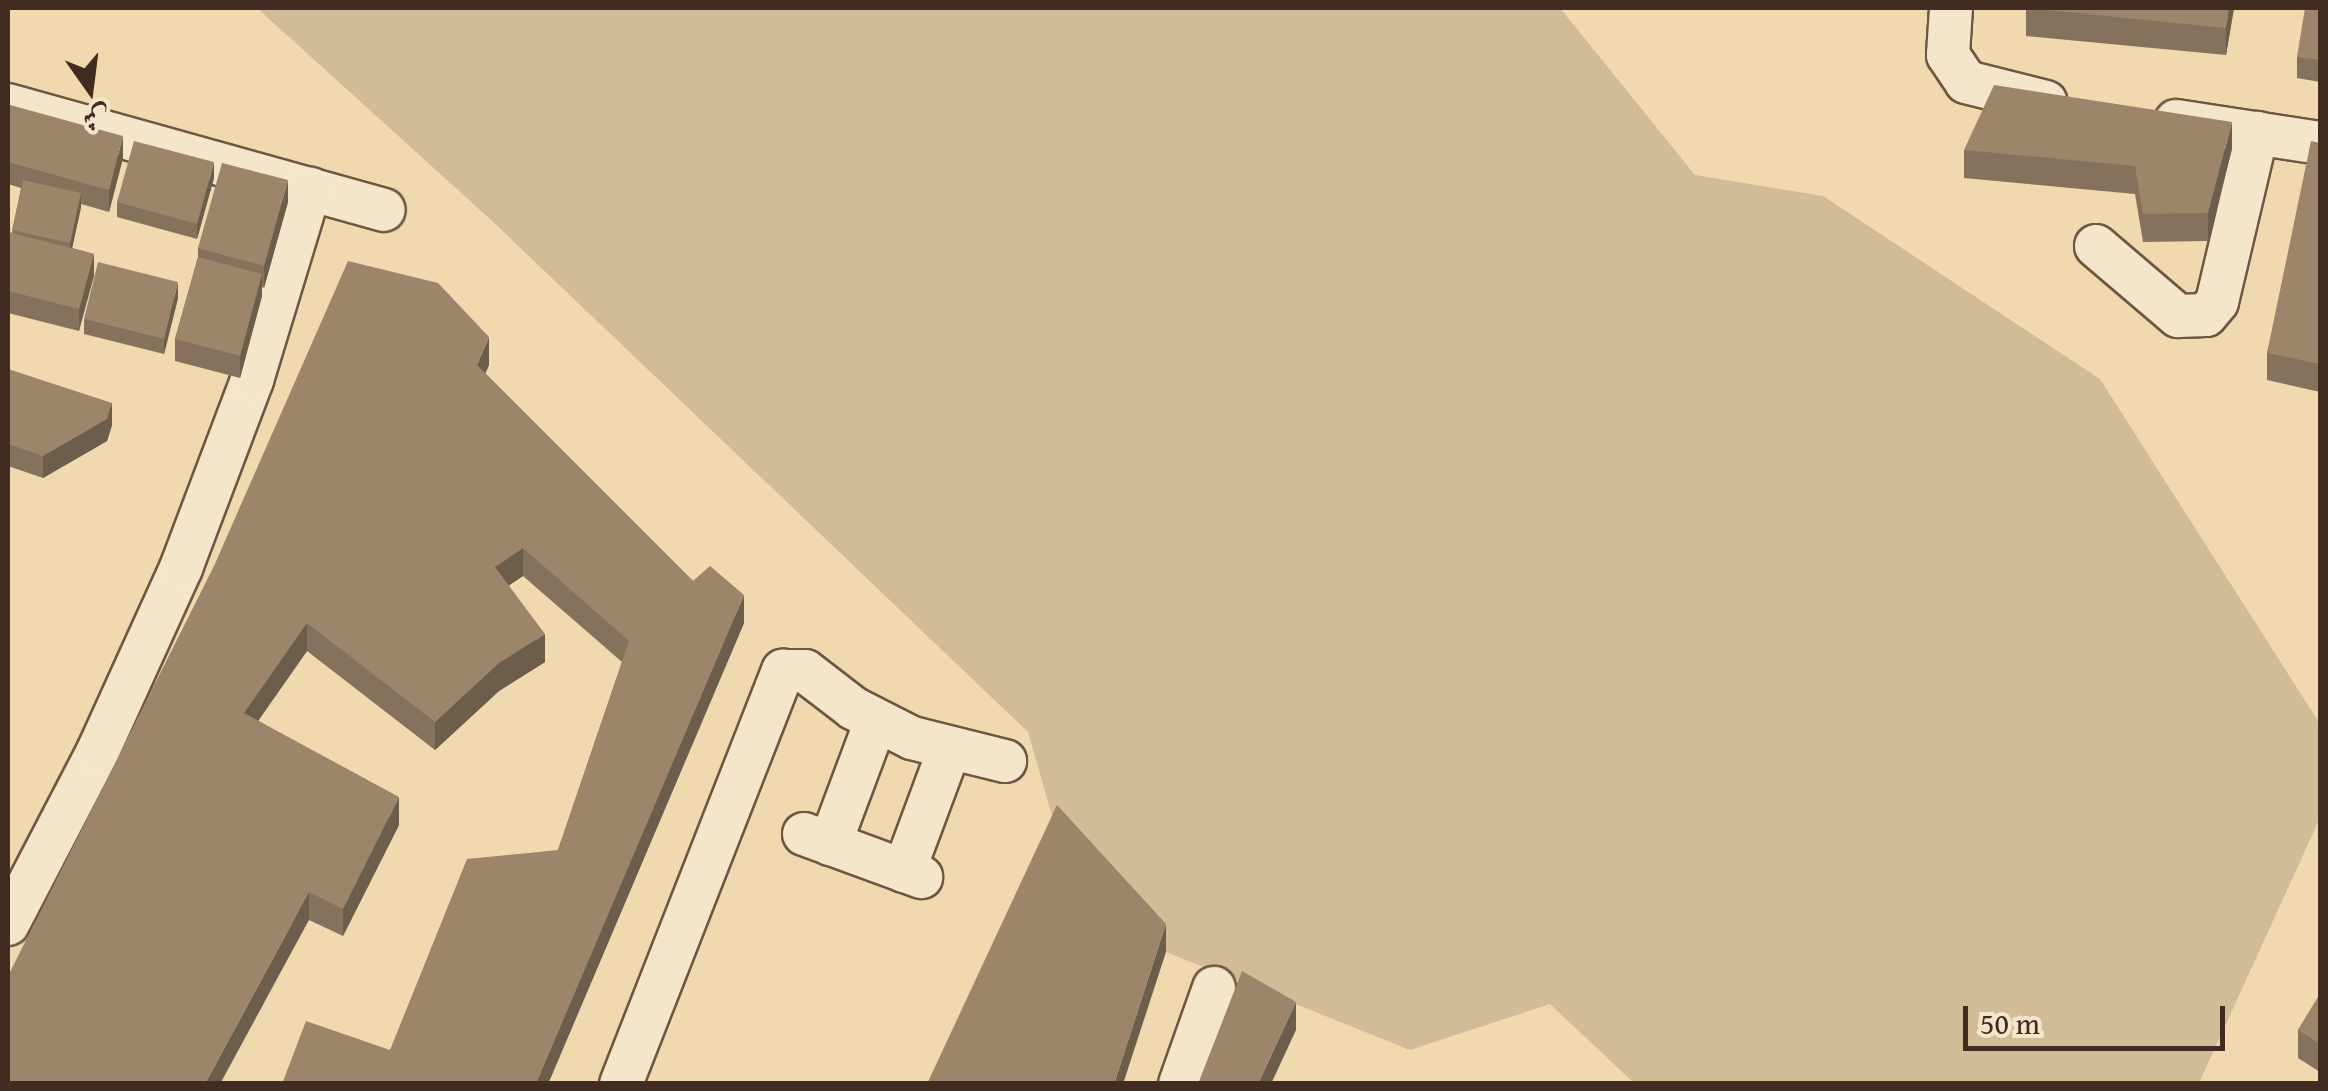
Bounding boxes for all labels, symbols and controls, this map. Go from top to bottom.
north arrow [40,40,140,140]
text: ش [79,96,116,143]
scale bar [1968,986,2230,1048]
text: 50 m [1980,1001,2040,1045]

